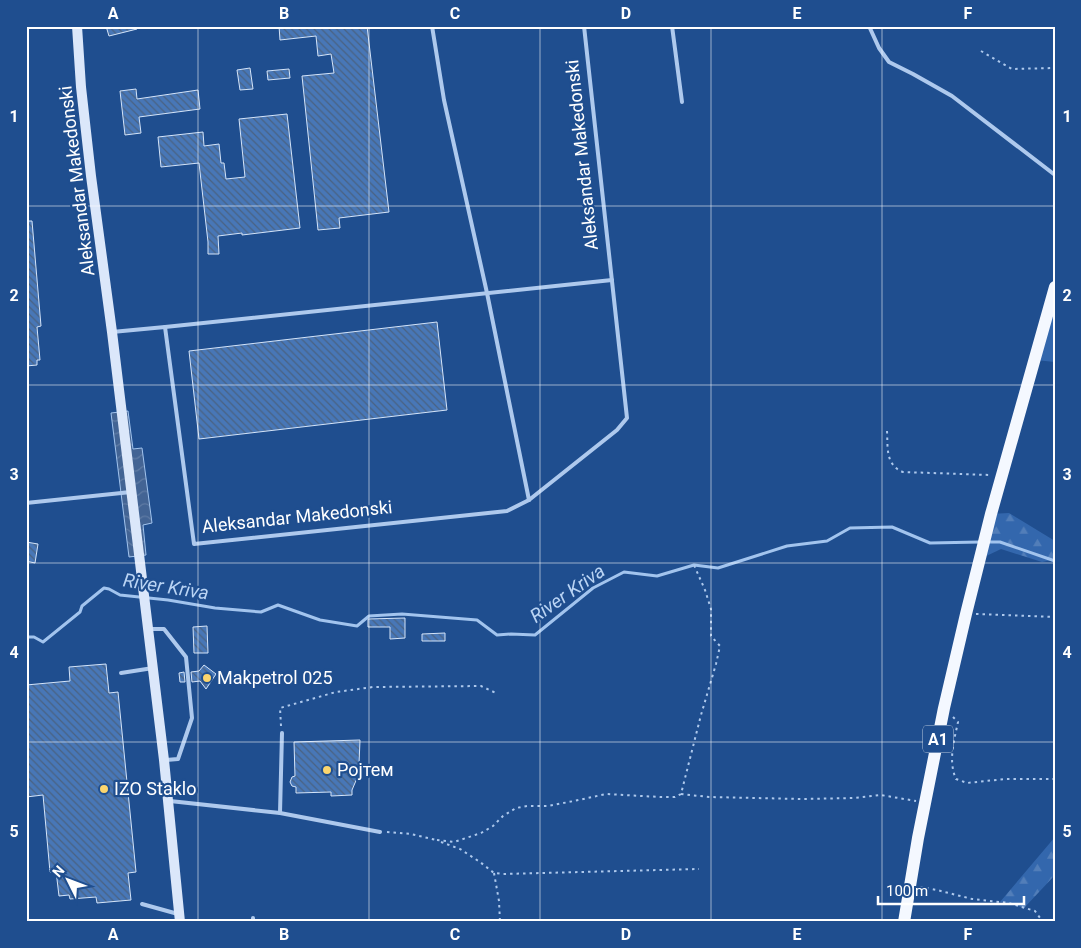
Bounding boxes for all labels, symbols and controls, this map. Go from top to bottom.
text: A [108,4,119,23]
text: B [279,4,289,23]
text: C [450,4,460,23]
text: D [621,4,631,23]
text: E [793,4,802,23]
text: F [964,4,973,23]
street label: Aleksandar Makedonski [561,59,602,251]
street label: Aleksandar Makedonski [54,85,99,277]
text: 1 [9,107,19,126]
text: 1 [1062,107,1072,126]
text: 2 [9,286,19,305]
text: 2 [1062,286,1072,305]
text: 3 [9,465,19,484]
text: 3 [1062,465,1072,484]
street label: Aleksandar Makedonski [201,496,393,537]
water label: River Kriva [525,559,609,628]
water label: River Kriva [121,568,210,605]
text: 4 [9,643,19,662]
text: 4 [1062,643,1072,662]
place label: Makpetrol 025 [217,667,333,688]
marker: Makpetrol 025 [201,672,213,684]
road number: A1 [923,726,953,752]
place label: Ројтем [337,759,394,780]
marker: Ројтем [321,764,333,776]
place label: IZO Staklo [114,778,196,799]
marker: IZO Staklo [98,783,110,795]
text: 5 [9,822,19,841]
text: 5 [1062,822,1072,841]
north arrow [42,856,92,906]
text: N [49,862,68,880]
scale bar [878,873,1025,905]
text: 100 m [886,882,928,900]
text: A [108,925,119,944]
text: B [279,925,289,944]
text: C [450,925,460,944]
text: D [621,925,631,944]
text: E [793,925,802,944]
text: F [964,925,973,944]

